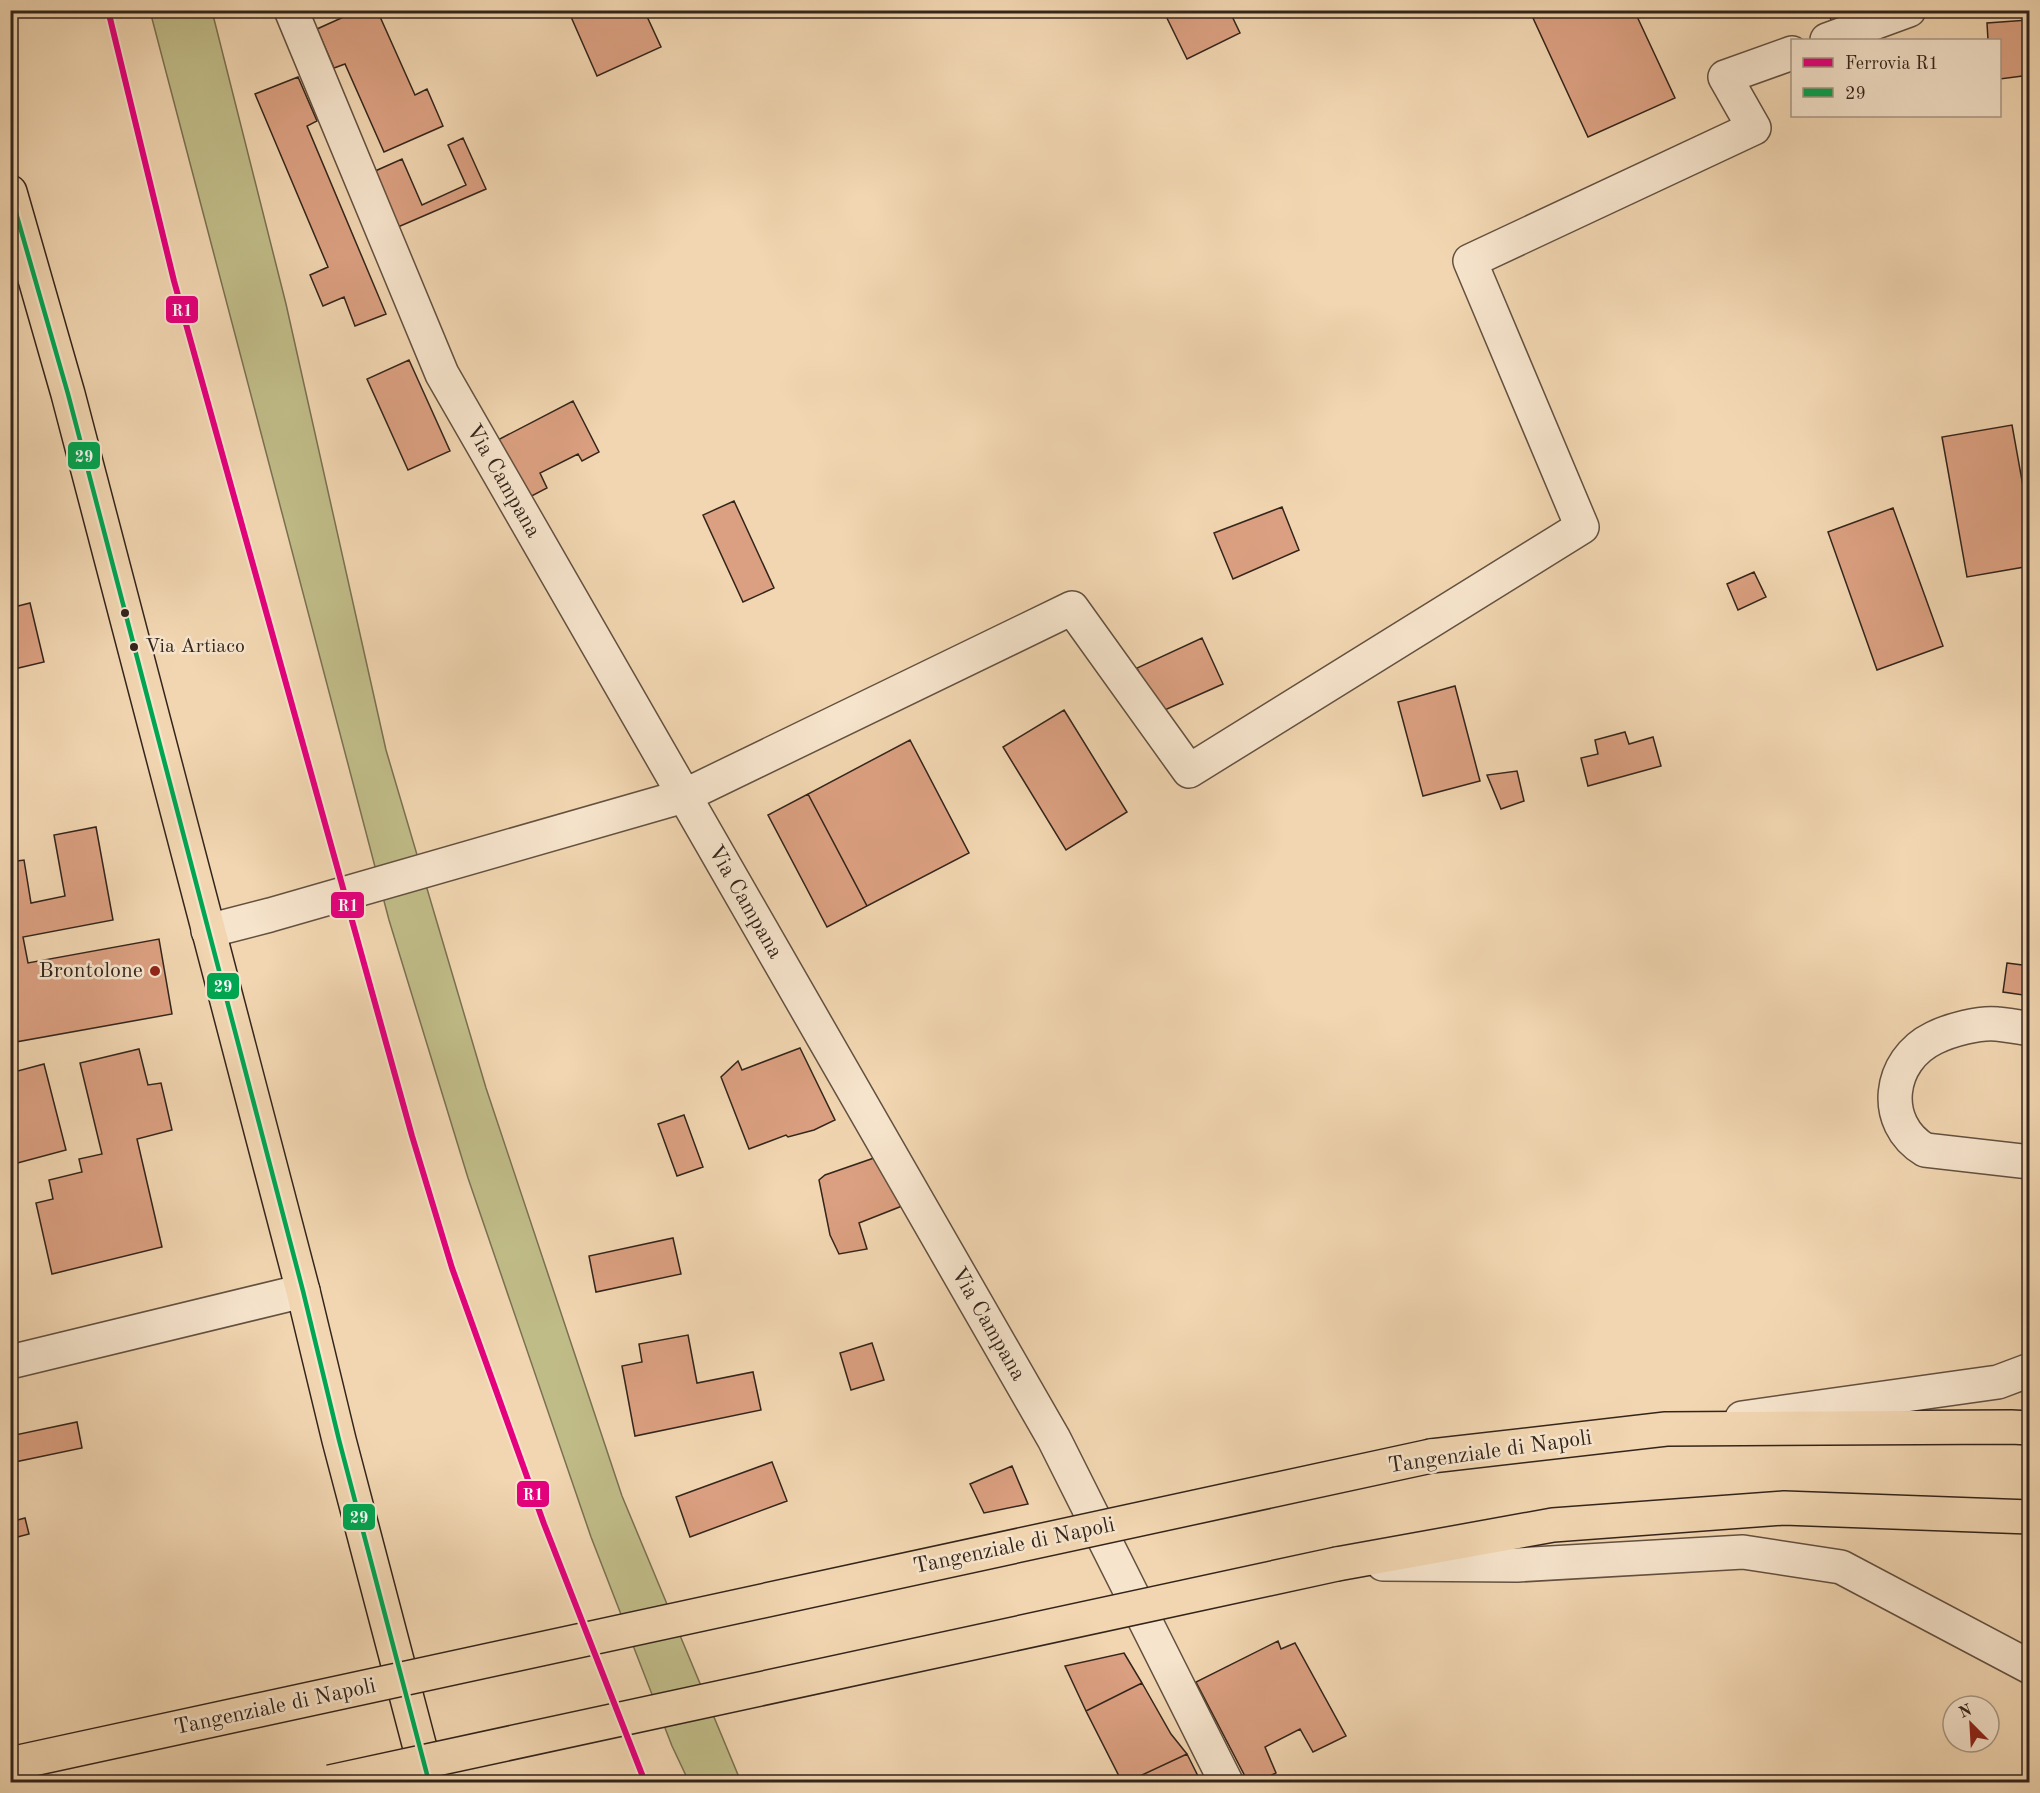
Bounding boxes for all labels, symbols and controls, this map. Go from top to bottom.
legend [1791,39,2001,117]
text: Ferrovia R1 [1845,55,1939,73]
text: 29 [1845,85,1866,103]
line badge: R1 [165,295,199,324]
text: R1 [172,304,192,320]
street label: Via Campana [462,420,544,542]
line badge: 29 [67,441,101,470]
text: 29 [75,450,93,466]
unlabelled marker [119,607,131,619]
place label: Via Artiaco [145,637,245,657]
marker: Via Artiaco [128,641,140,653]
street label: Via Campana [704,841,786,963]
line badge: R1 [330,891,365,919]
text: R1 [338,899,358,915]
place label: Brontolone [39,960,143,982]
marker: Brontolone [148,964,162,978]
line badge: 29 [206,972,240,1000]
text: 29 [214,980,232,996]
street label: Via Campana [947,1263,1029,1385]
street label: Tangenziale di Napoli [1387,1427,1593,1477]
line badge: R1 [516,1480,550,1508]
text: R1 [523,1488,543,1504]
line badge: 29 [342,1503,376,1531]
text: 29 [350,1511,368,1527]
street label: Tangenziale di Napoli [911,1514,1117,1578]
street label: Tangenziale di Napoli [172,1675,378,1739]
north arrow [1941,1694,2001,1754]
text: N [1957,1702,1975,1722]

